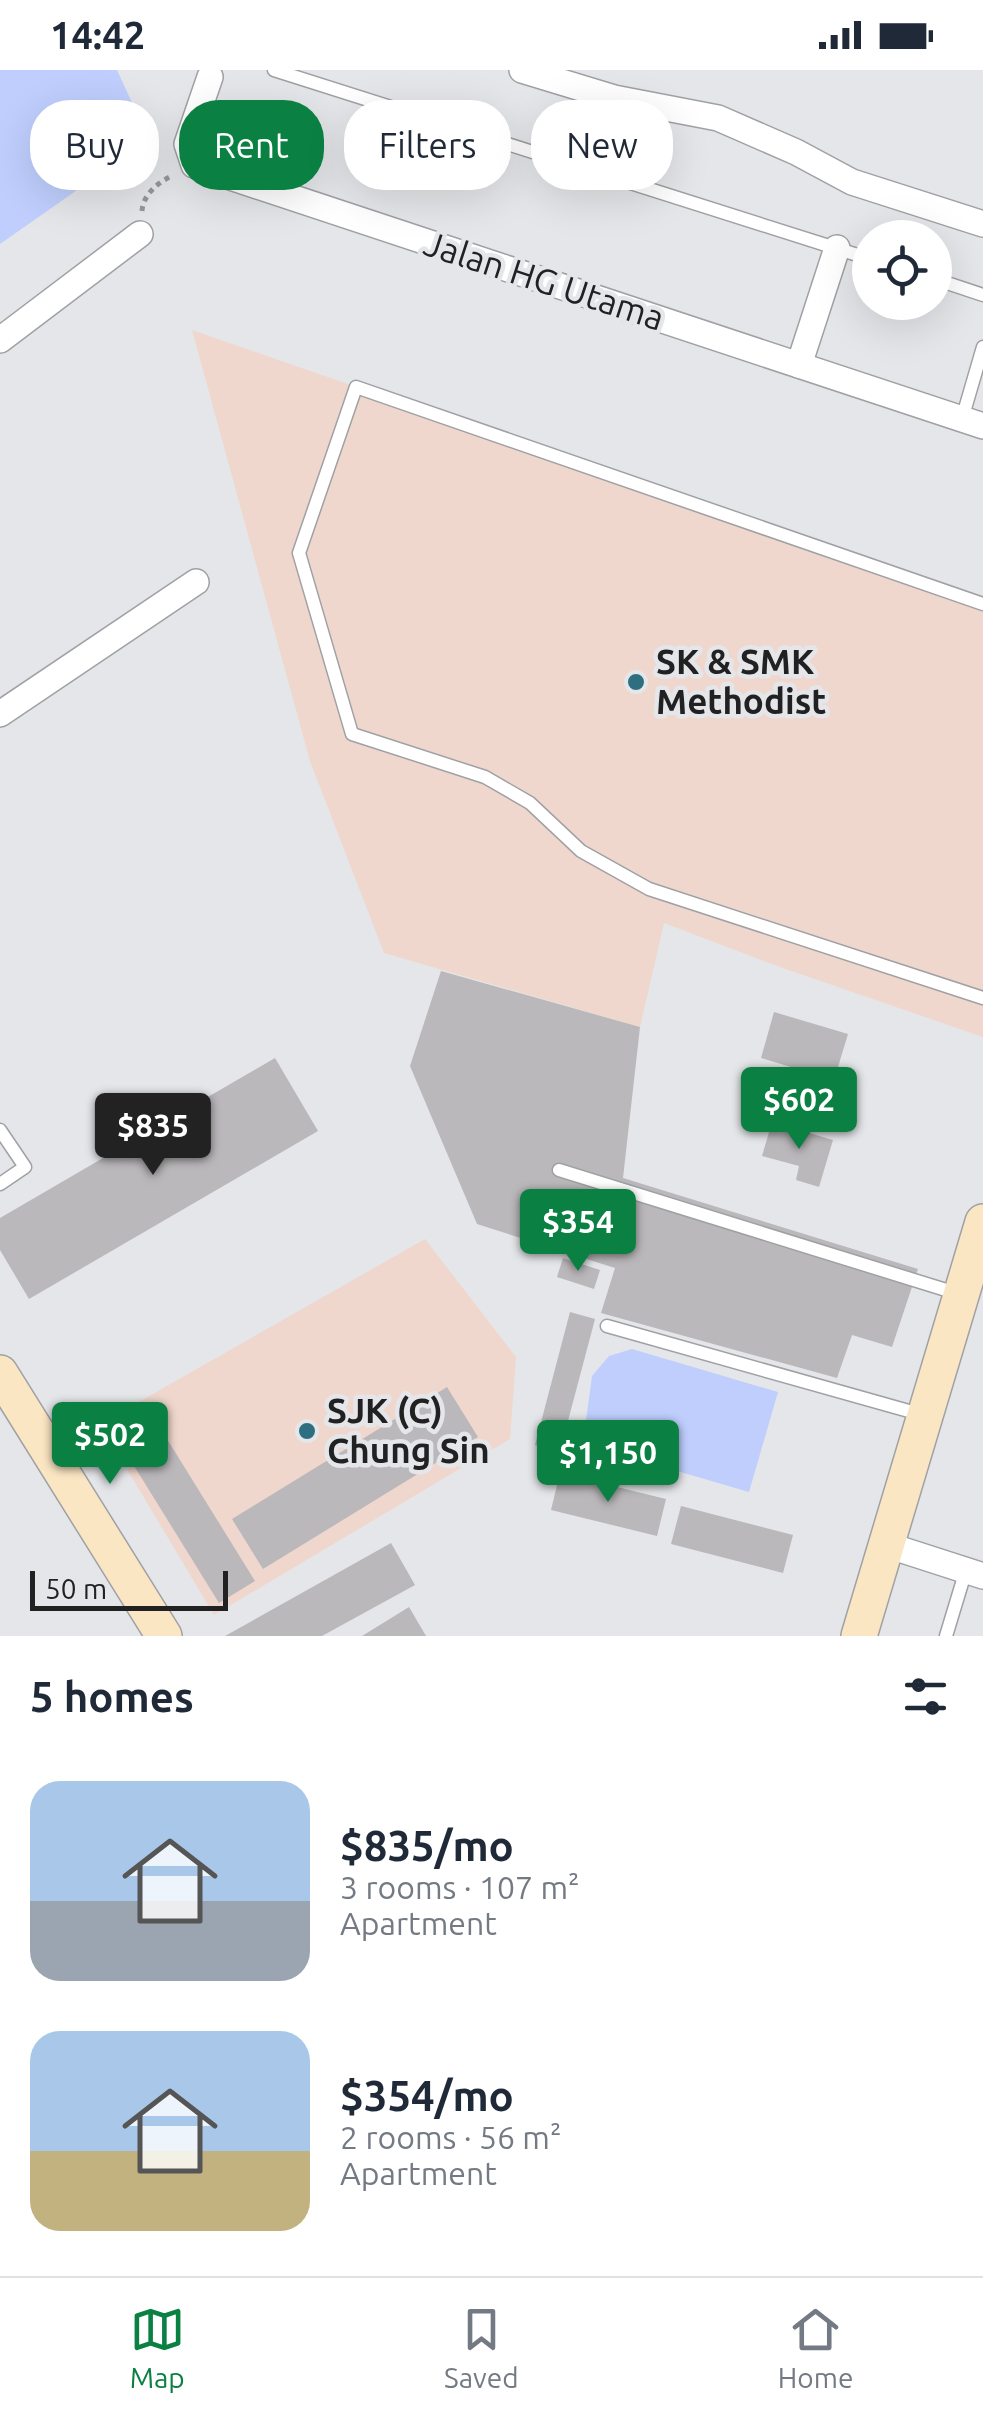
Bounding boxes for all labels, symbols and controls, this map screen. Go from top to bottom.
text: 14:42 [50,14,145,56]
chip: Buy [30,100,159,190]
chip: Rent [179,100,324,190]
chip: Filters [344,100,511,190]
chip: New [531,100,673,190]
map controls [852,220,952,320]
button: locate [852,220,952,320]
street label: Jalan HG Utama [419,222,669,338]
place label: SK & SMK Methodist [656,641,826,721]
marker: SK & SMK Methodist [625,671,647,693]
pin: $602 [740,1067,858,1152]
text: $602 [763,1081,835,1117]
pin: $835 [94,1093,212,1178]
text: $835 [117,1107,189,1143]
pin: $354 [519,1189,637,1274]
text: $354 [542,1203,614,1239]
place label: SJK (C) Chung Sin [327,1390,490,1470]
pin: $502 [51,1402,169,1487]
text: $502 [74,1416,146,1452]
marker: SJK (C) Chung Sin [296,1420,318,1442]
pin: $1,150 [527,1420,689,1505]
text: $1,150 [559,1434,657,1470]
scale bar [30,1566,228,1610]
text: 50 m [45,1573,107,1604]
icon: filters [898,1669,953,1724]
text: 5 homes [30,1673,194,1720]
icon: home [110,1821,230,1941]
text: $835/mo [340,1822,514,1869]
text: 3 rooms · 107 m² [340,1869,580,1905]
text: Apartment [340,1905,497,1941]
icon: home [110,2071,230,2191]
text: $354/mo [340,2072,514,2119]
text: 2 rooms · 56 m² [340,2119,561,2155]
text: Apartment [340,2155,497,2191]
tab: Map [130,2302,185,2393]
tab: Saved [444,2302,519,2393]
tab: Home [778,2302,853,2393]

